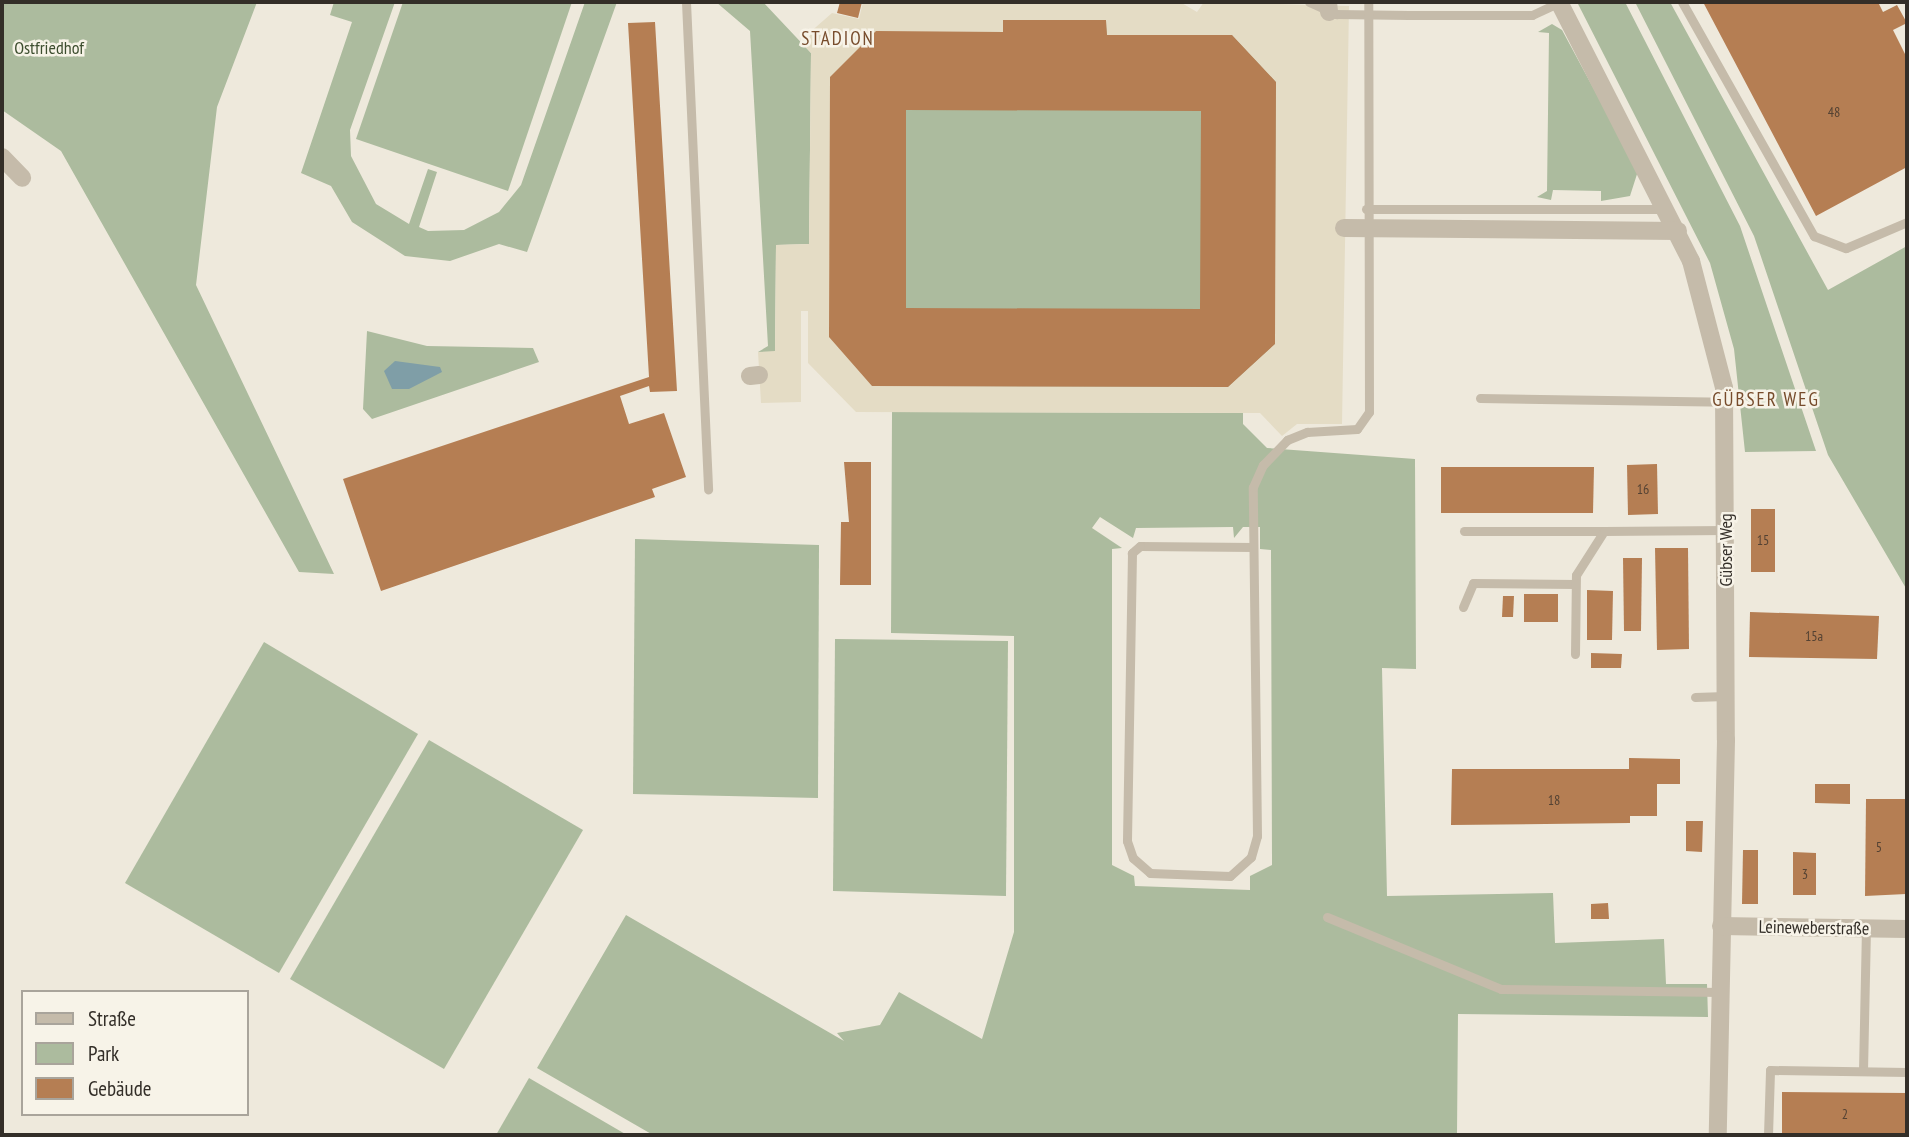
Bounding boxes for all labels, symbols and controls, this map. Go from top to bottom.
district label: STADION [802,28,874,50]
park label: Ostfriedhof [14,37,84,59]
house number: 48 [1828,104,1840,120]
district label: GÜBSER WEG [1713,389,1819,411]
house number: 16 [1637,481,1649,497]
street label: Gübser Weg [1715,513,1737,587]
house number: 15 [1757,532,1769,548]
house number: 15a [1805,628,1823,644]
house number: 18 [1548,792,1560,808]
house number: 5 [1876,839,1882,855]
house number: 3 [1802,866,1808,882]
street label: Leineweberstraße [1758,916,1870,940]
legend [21,990,248,1116]
text: Straße [88,1005,136,1032]
text: Park [88,1040,119,1067]
text: Gebäude [88,1075,151,1102]
house number: 2 [1842,1106,1848,1122]

